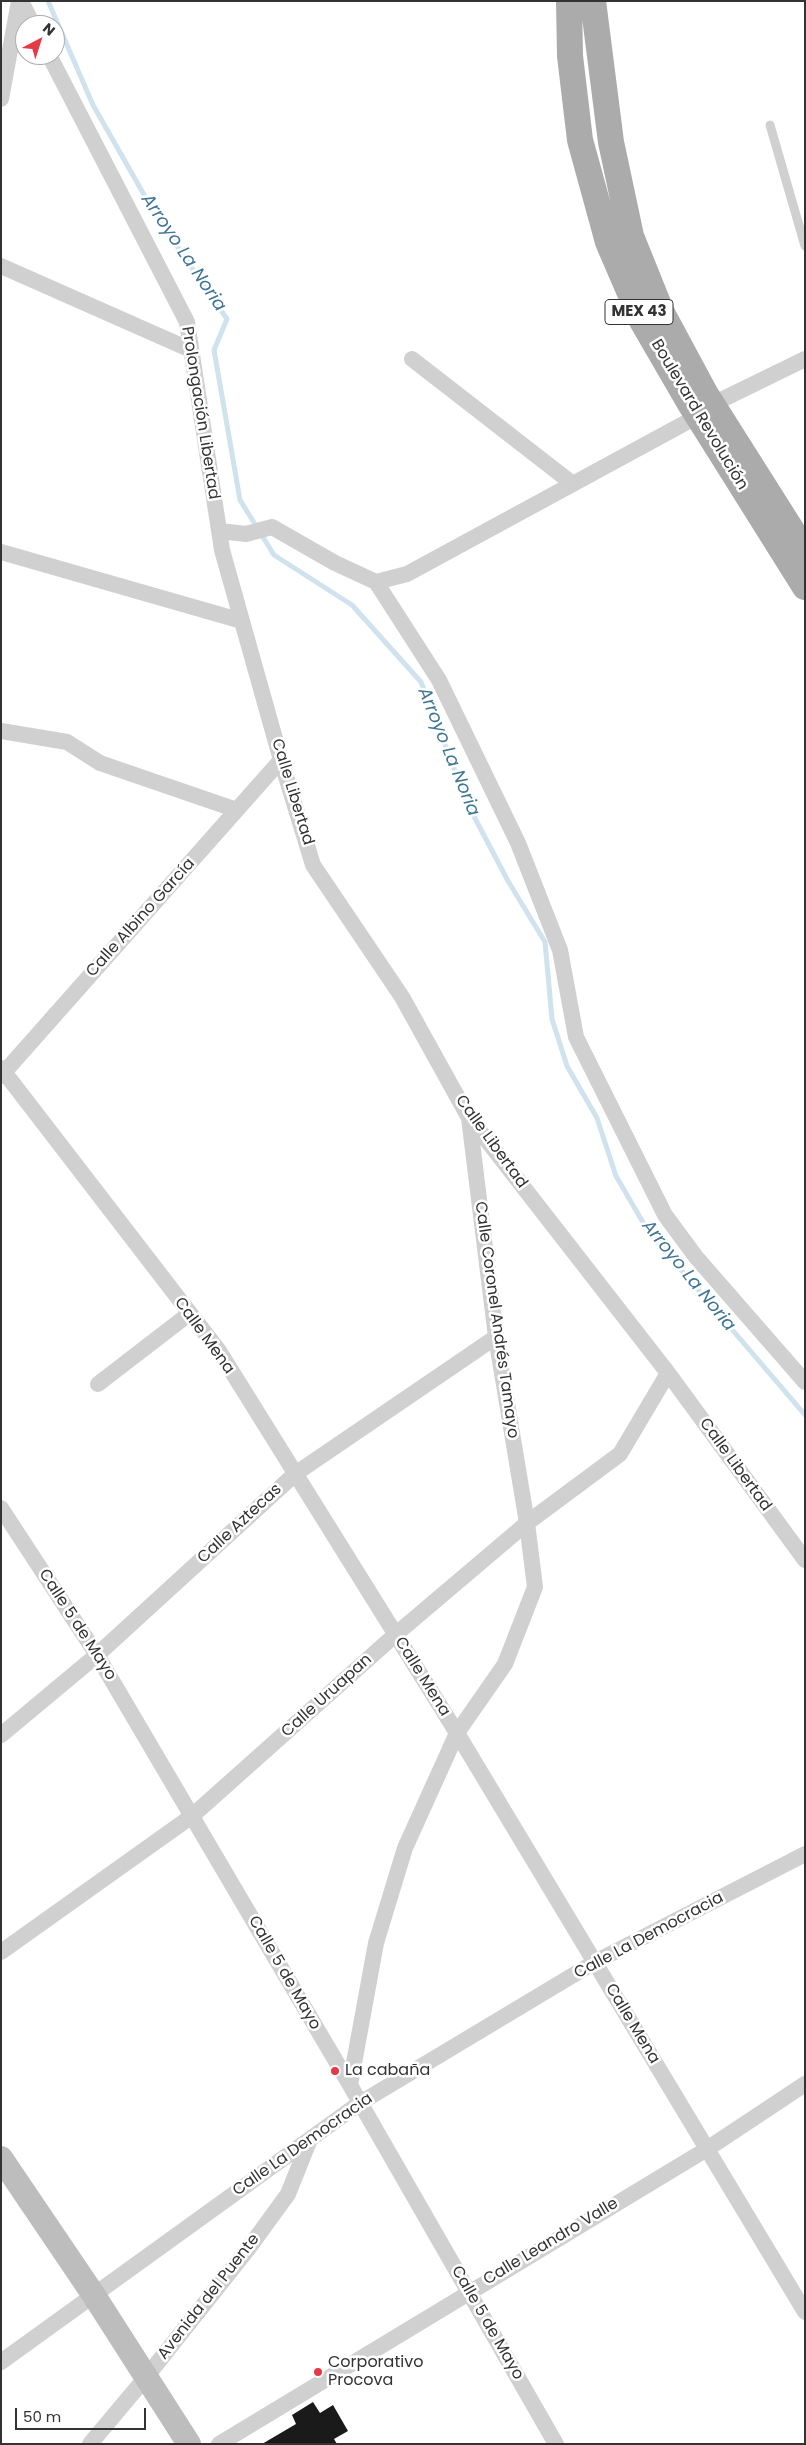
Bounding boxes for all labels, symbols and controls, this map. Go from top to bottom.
north arrow [15,15,65,65]
text: N [39,18,59,40]
water label: Arroyo La Noria [136,190,230,316]
road number: MEX 43 [605,300,673,324]
street label: Prolongación Libertad [177,325,223,501]
street label: Boulevard Revolución [646,336,752,494]
water label: Arroyo La Noria [412,684,484,820]
street label: Calle Libertad [267,736,317,848]
street label: Calle Albino García [83,855,199,981]
street label: Calle Libertad [451,1092,531,1192]
street label: Calle Coronel Andrés Tamayo [470,1200,522,1440]
water label: Arroyo La Noria [637,1216,739,1336]
street label: Calle Mena [170,1294,238,1378]
street label: Calle Libertad [695,1415,775,1515]
street label: Calle Aztecas [194,1480,286,1568]
street label: Calle 5 de Mayo [34,1566,120,1684]
street label: Calle Mena [390,1634,454,1720]
street label: Calle Uruapan [278,1650,376,1742]
street label: Calle La Democracia [571,1889,727,1983]
street label: Calle 5 de Mayo [244,1913,324,2033]
street label: Calle Mena [601,1980,663,2068]
place label: La cabaña [345,2061,430,2081]
marker: La cabaña [329,2065,341,2077]
street label: Calle La Democracia [229,2089,377,2201]
street label: Calle Leandro Valle [480,2194,622,2290]
street label: Avenida del Puente [154,2230,264,2364]
street label: Calle 5 de Mayo [447,2263,527,2383]
place label: Corporativo Procova [328,2353,423,2391]
marker: Corporativo Procova [312,2366,324,2378]
scale bar [18,2398,149,2430]
text: 50 m [23,2406,61,2427]

